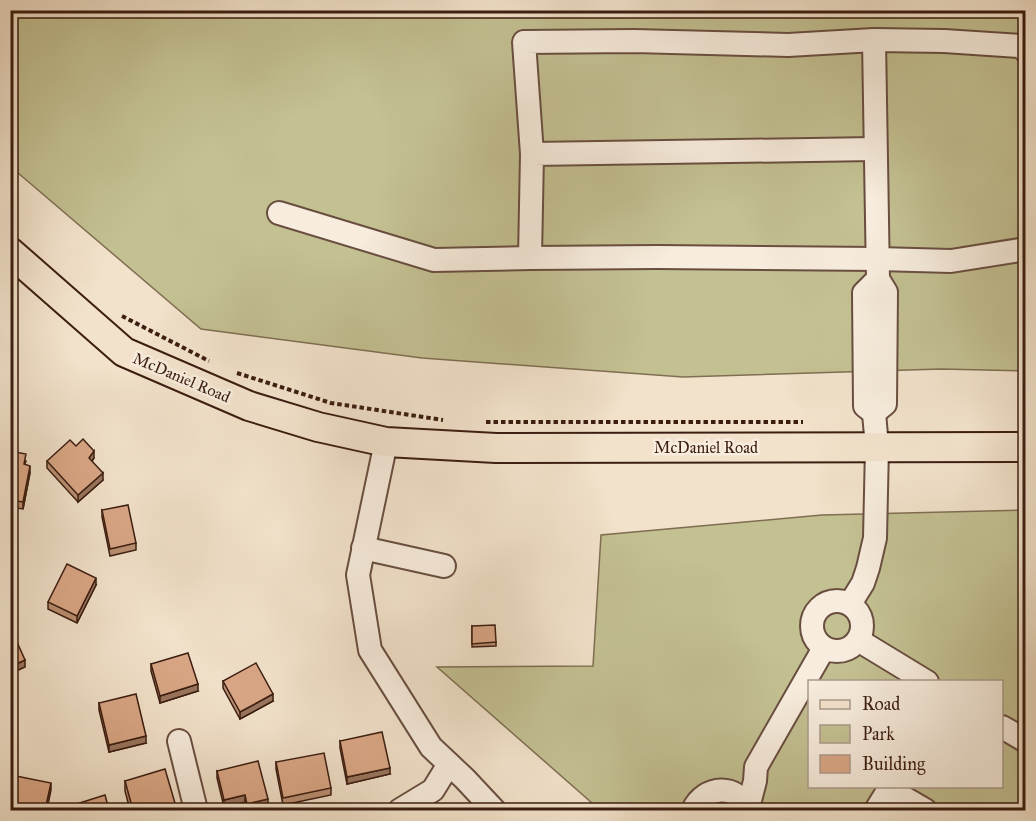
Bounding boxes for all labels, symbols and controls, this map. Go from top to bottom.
street label: McDaniel Road [130,348,233,407]
street label: McDaniel Road [654,438,758,457]
legend [808,680,1003,788]
text: Road [862,693,900,715]
text: Park [862,723,895,745]
text: Building [862,753,926,776]

